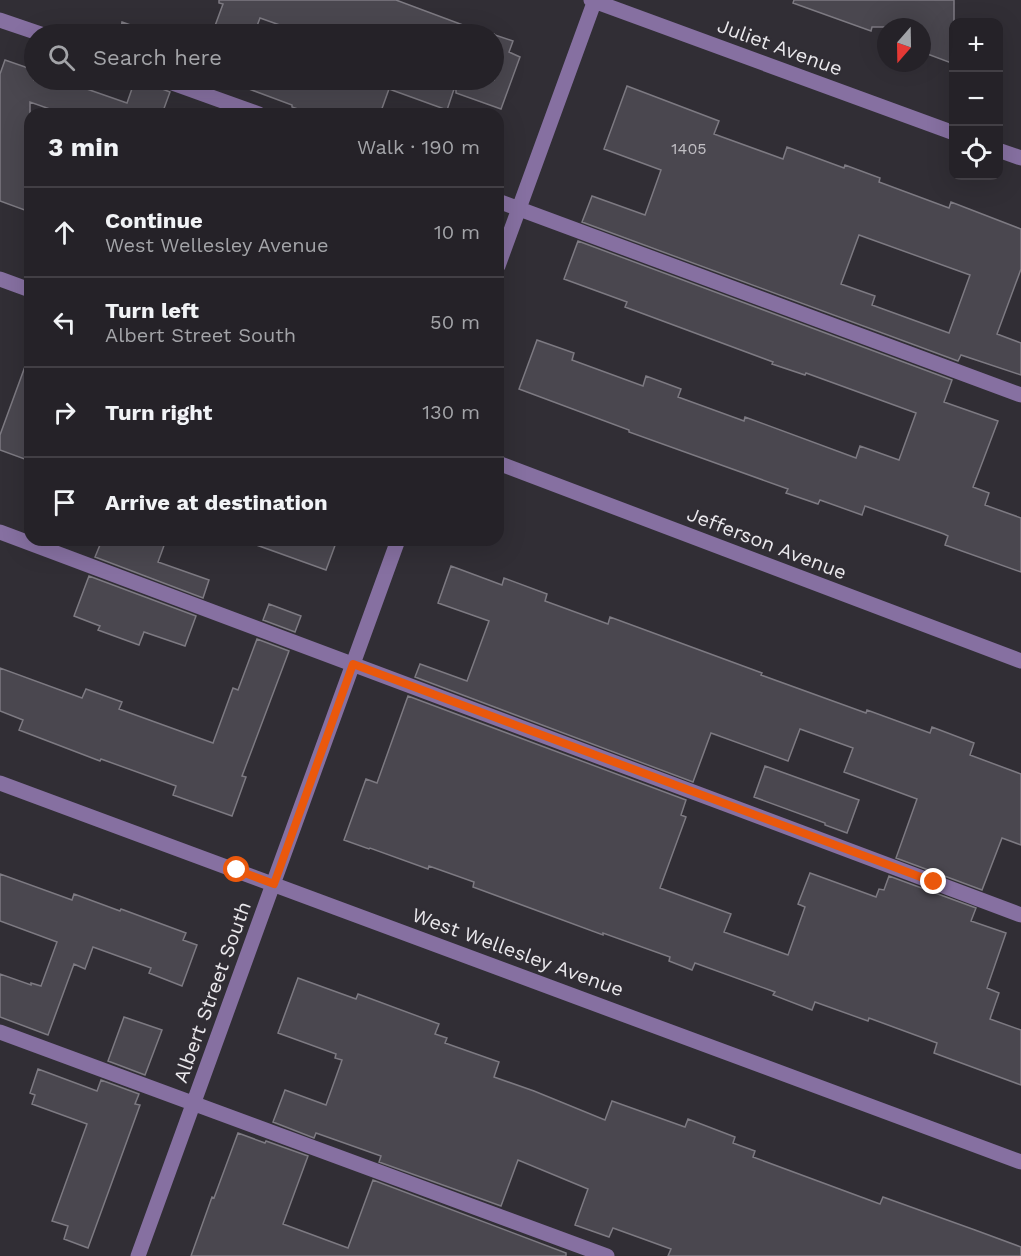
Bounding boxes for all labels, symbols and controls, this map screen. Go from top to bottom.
street label: Juliet Avenue [714,13,846,81]
north arrow [877,18,931,72]
map controls [949,18,1003,180]
button: + [949,18,1003,72]
search box [24,24,504,90]
icon: search [45,41,78,74]
text: Search here [93,45,222,70]
button: − [949,72,1003,126]
button: locate [949,126,1003,180]
text: 3 min [48,132,119,162]
text: Walk · 190 m [357,135,480,159]
house number: 1405 [671,139,707,158]
text: Continue [105,208,203,233]
icon: ahead [48,216,81,249]
text: 10 m [434,220,480,244]
text: West Wellesley Avenue [105,233,329,257]
text: Turn left [105,298,199,323]
icon: left [48,306,81,339]
text: 50 m [430,310,480,334]
text: Albert Street South [105,323,296,347]
icon: right [48,396,81,429]
text: Turn right [105,400,212,425]
text: 130 m [422,400,480,424]
icon: arrive [48,486,81,519]
text: Arrive at destination [105,490,328,515]
street label: Jefferson Avenue [684,502,850,584]
route start [223,856,249,882]
route end [920,868,946,894]
street label: Albert Street South [168,898,256,1086]
street label: West Wellesley Avenue [409,903,627,1001]

